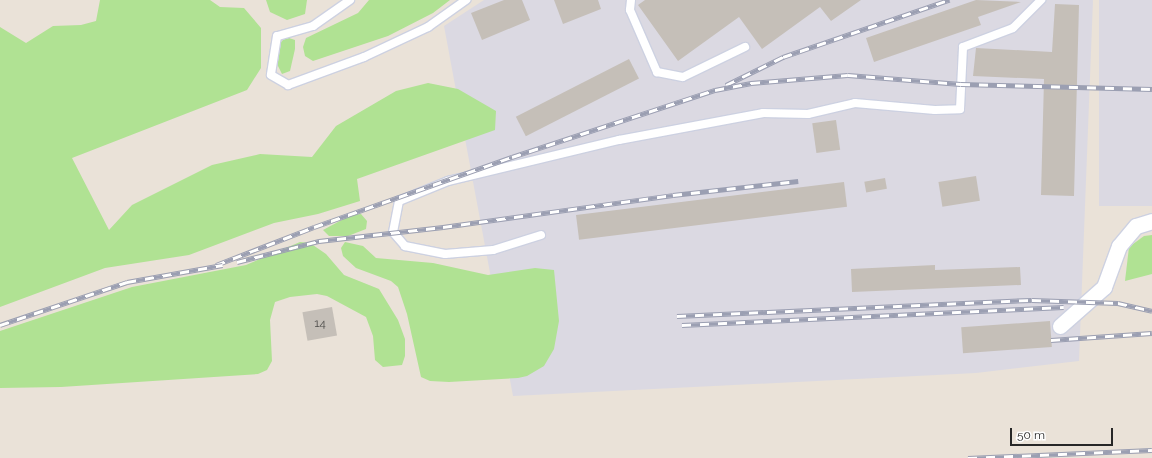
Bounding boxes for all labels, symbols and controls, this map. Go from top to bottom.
house number: 14 [314,317,326,331]
scale bar [1012,420,1115,446]
text: 50 m [1017,428,1045,442]

